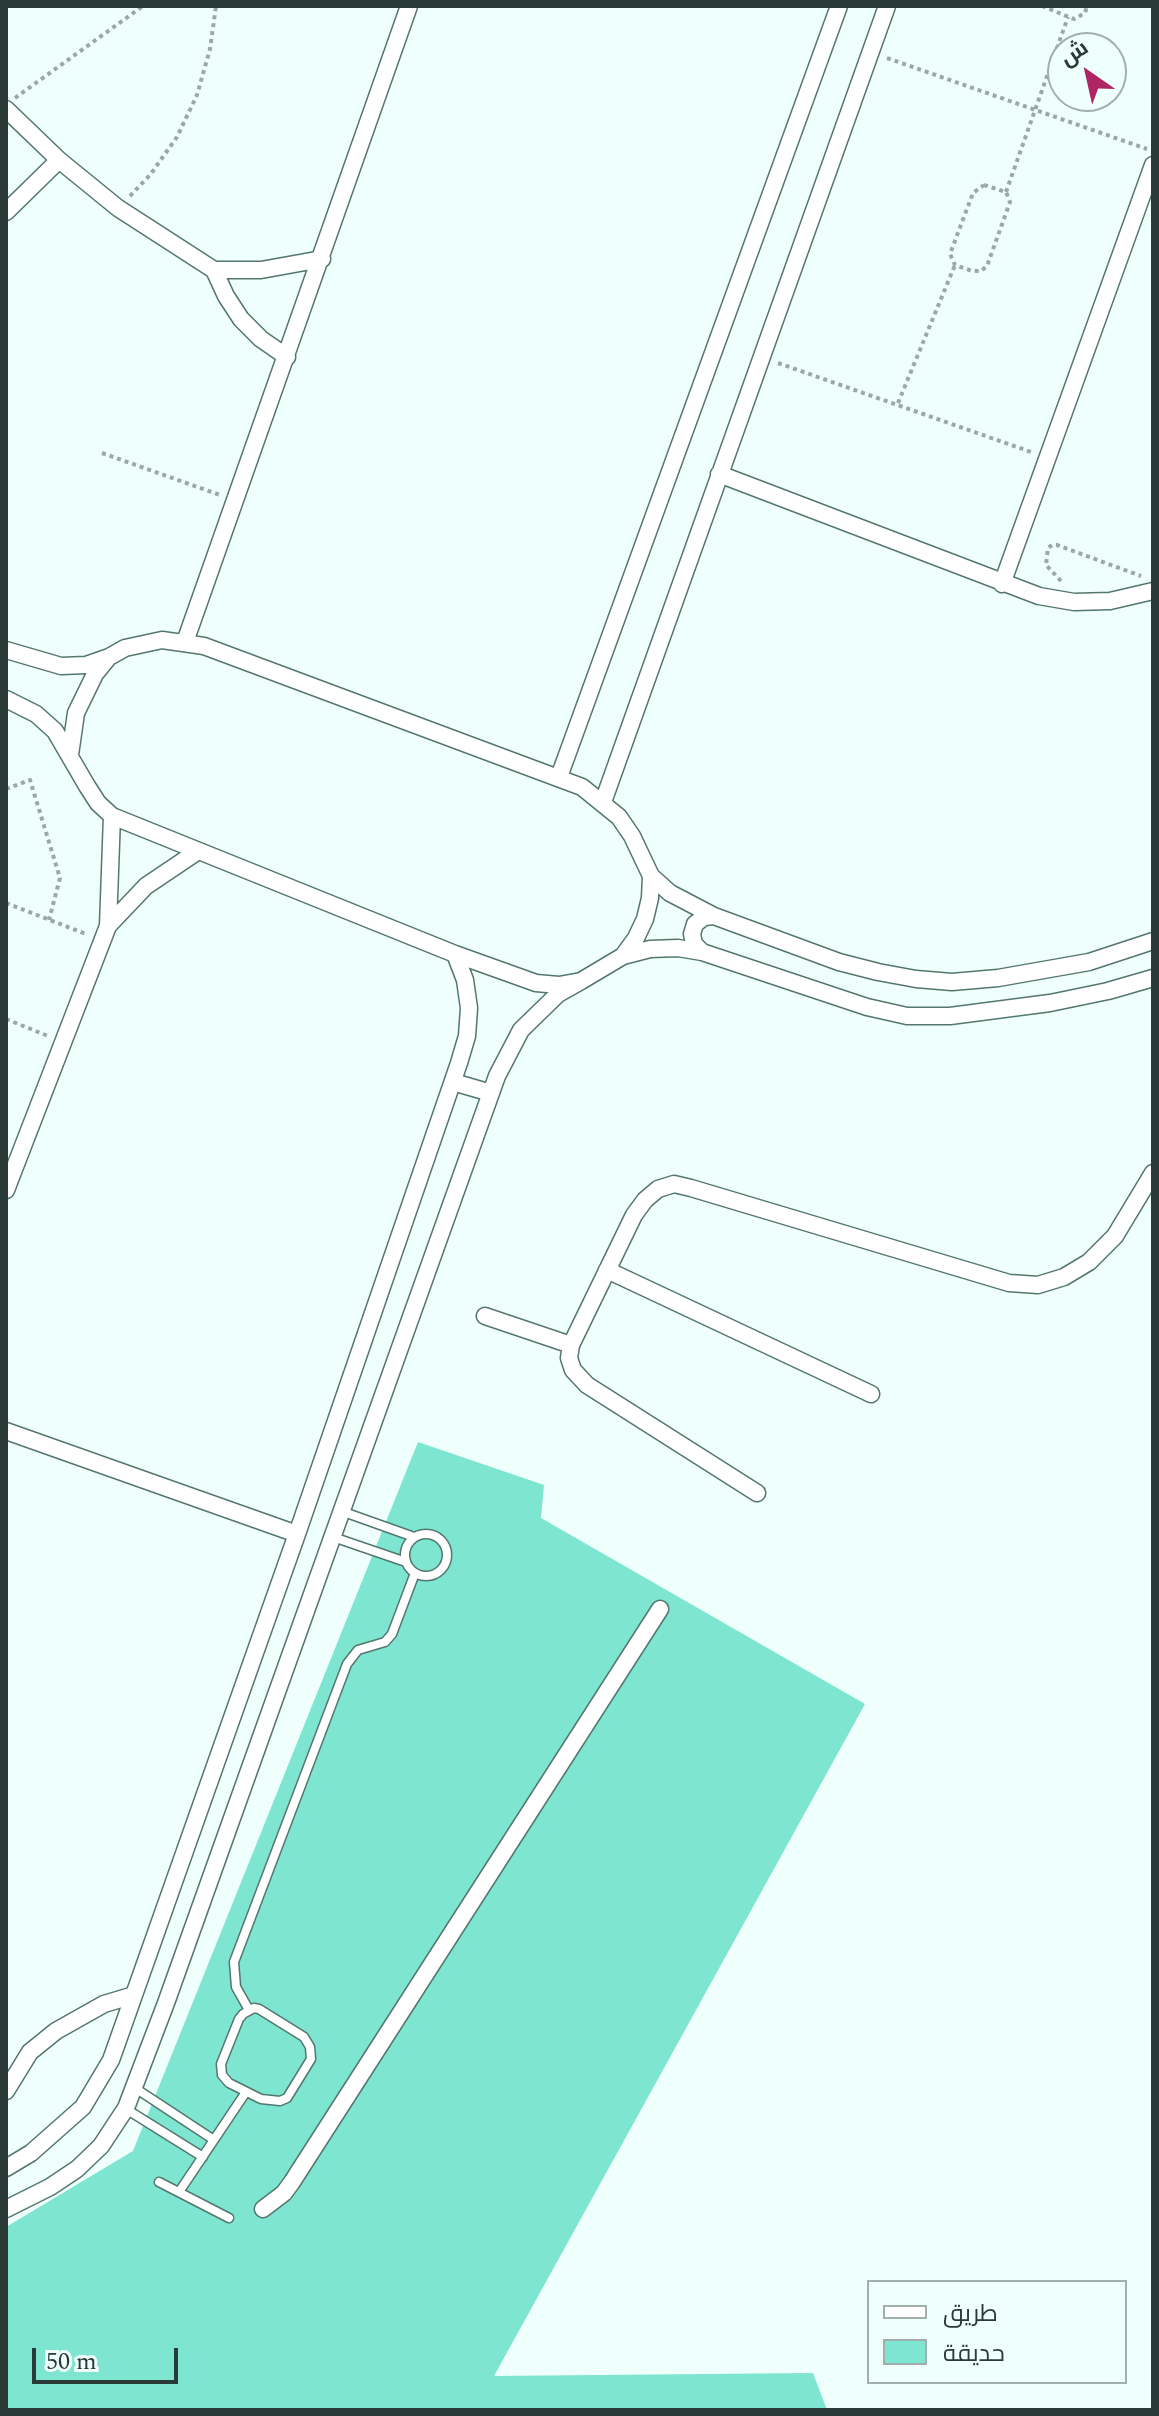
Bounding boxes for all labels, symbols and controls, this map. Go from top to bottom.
north arrow [1047,32,1127,112]
text: ش [1053,32,1095,75]
legend [867,2280,1127,2384]
text: طريق [943,2296,998,2332]
scale bar [36,2332,182,2382]
text: حديقة [943,2336,1005,2372]
text: 50 m [46,2344,97,2380]

